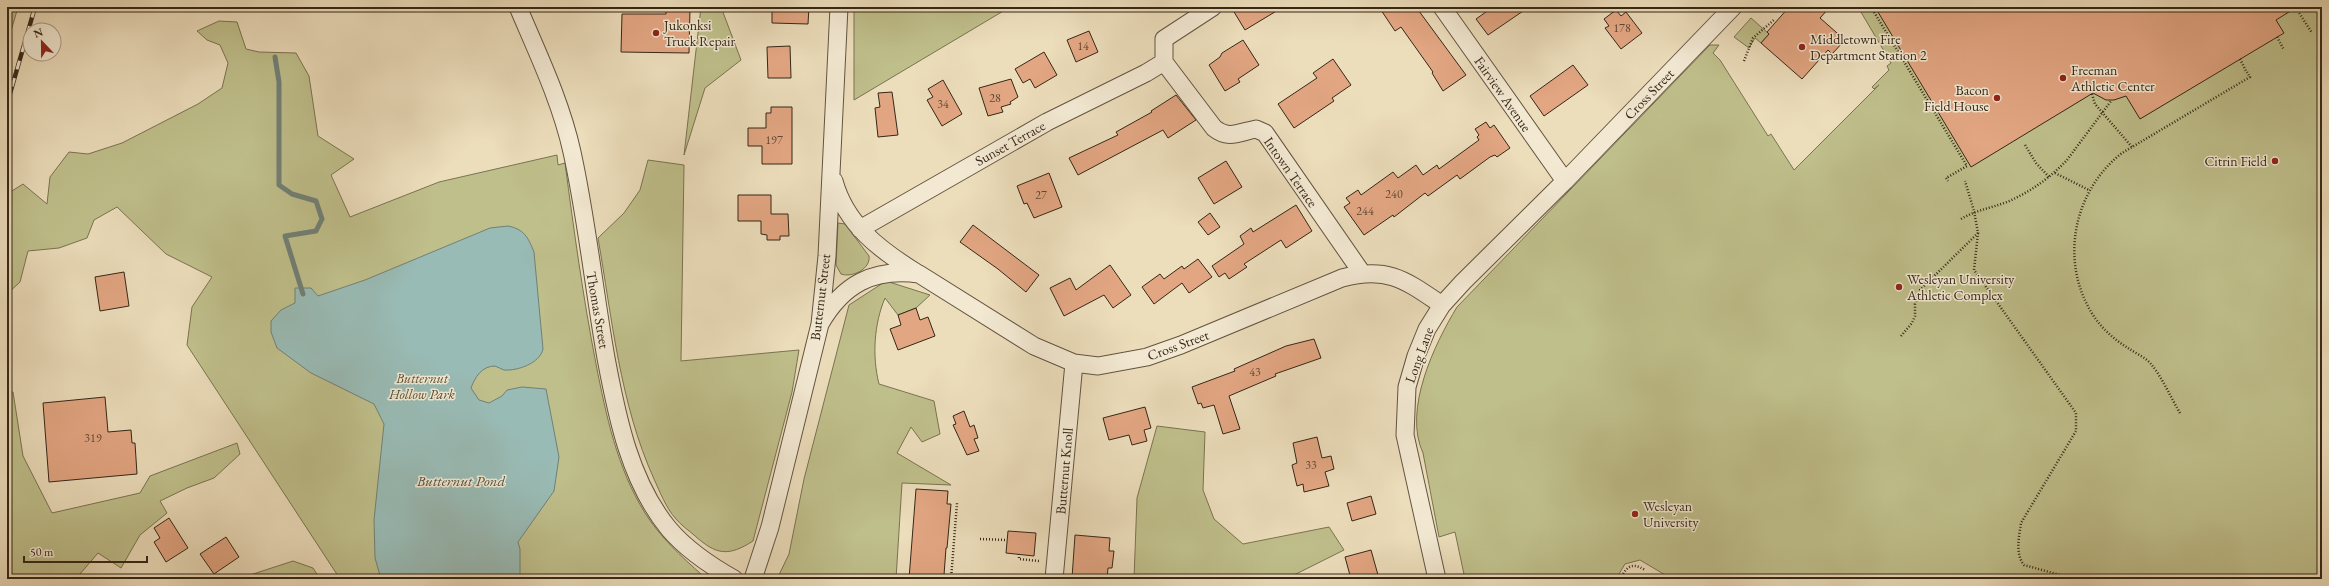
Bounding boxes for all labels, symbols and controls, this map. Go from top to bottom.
place label: Jukonksi Truck Repair [663,16,736,50]
house number: 178 [1613,20,1631,36]
north arrow [22,22,62,62]
text: N [32,25,45,41]
marker: Jukonksi Truck Repair [651,28,661,38]
place label: Middletown Fire Department Station 2 [1810,30,1927,64]
house number: 14 [1077,38,1089,54]
marker: Middletown Fire Department Station 2 [1797,42,1807,52]
street label: Fairview Avenue [1470,53,1536,136]
place label: Freeman Athletic Center [2070,61,2155,95]
street label: Cross Street [1620,64,1678,123]
marker: Freeman Athletic Center [2058,73,2068,83]
place label: Bacon Field House [1924,81,1990,115]
house number: 28 [989,90,1001,106]
marker: Bacon Field House [1992,93,2002,103]
house number: 34 [937,96,949,112]
street label: Sunset Terrace [972,116,1049,170]
house number: 197 [765,132,783,148]
street label: Intown Terrace [1260,133,1322,211]
place label: Citrin Field [2204,152,2268,170]
marker: Citrin Field [2270,156,2280,166]
house number: 240 [1385,186,1403,202]
house number: 27 [1035,187,1047,203]
house number: 244 [1356,203,1374,219]
street label: Butternut Street [806,252,834,341]
street label: Thomas Street [582,270,614,351]
place label: Wesleyan University Athletic Complex [1906,270,2015,304]
marker: Wesleyan University Athletic Complex [1894,282,1904,292]
street label: Long Lane [1401,324,1438,385]
street label: Cross Street [1145,325,1212,364]
house number: 43 [1249,364,1261,380]
park label: Butternut Hollow Park [388,369,456,403]
street label: Butternut Knoll [1051,426,1077,515]
house number: 319 [84,430,102,446]
house number: 33 [1305,457,1317,473]
water label: Butternut Pond [416,471,506,490]
place label: Wesleyan University [1643,497,1699,531]
marker: Wesleyan University [1630,509,1640,519]
scale bar [24,538,147,564]
text: 50 m [30,544,54,560]

